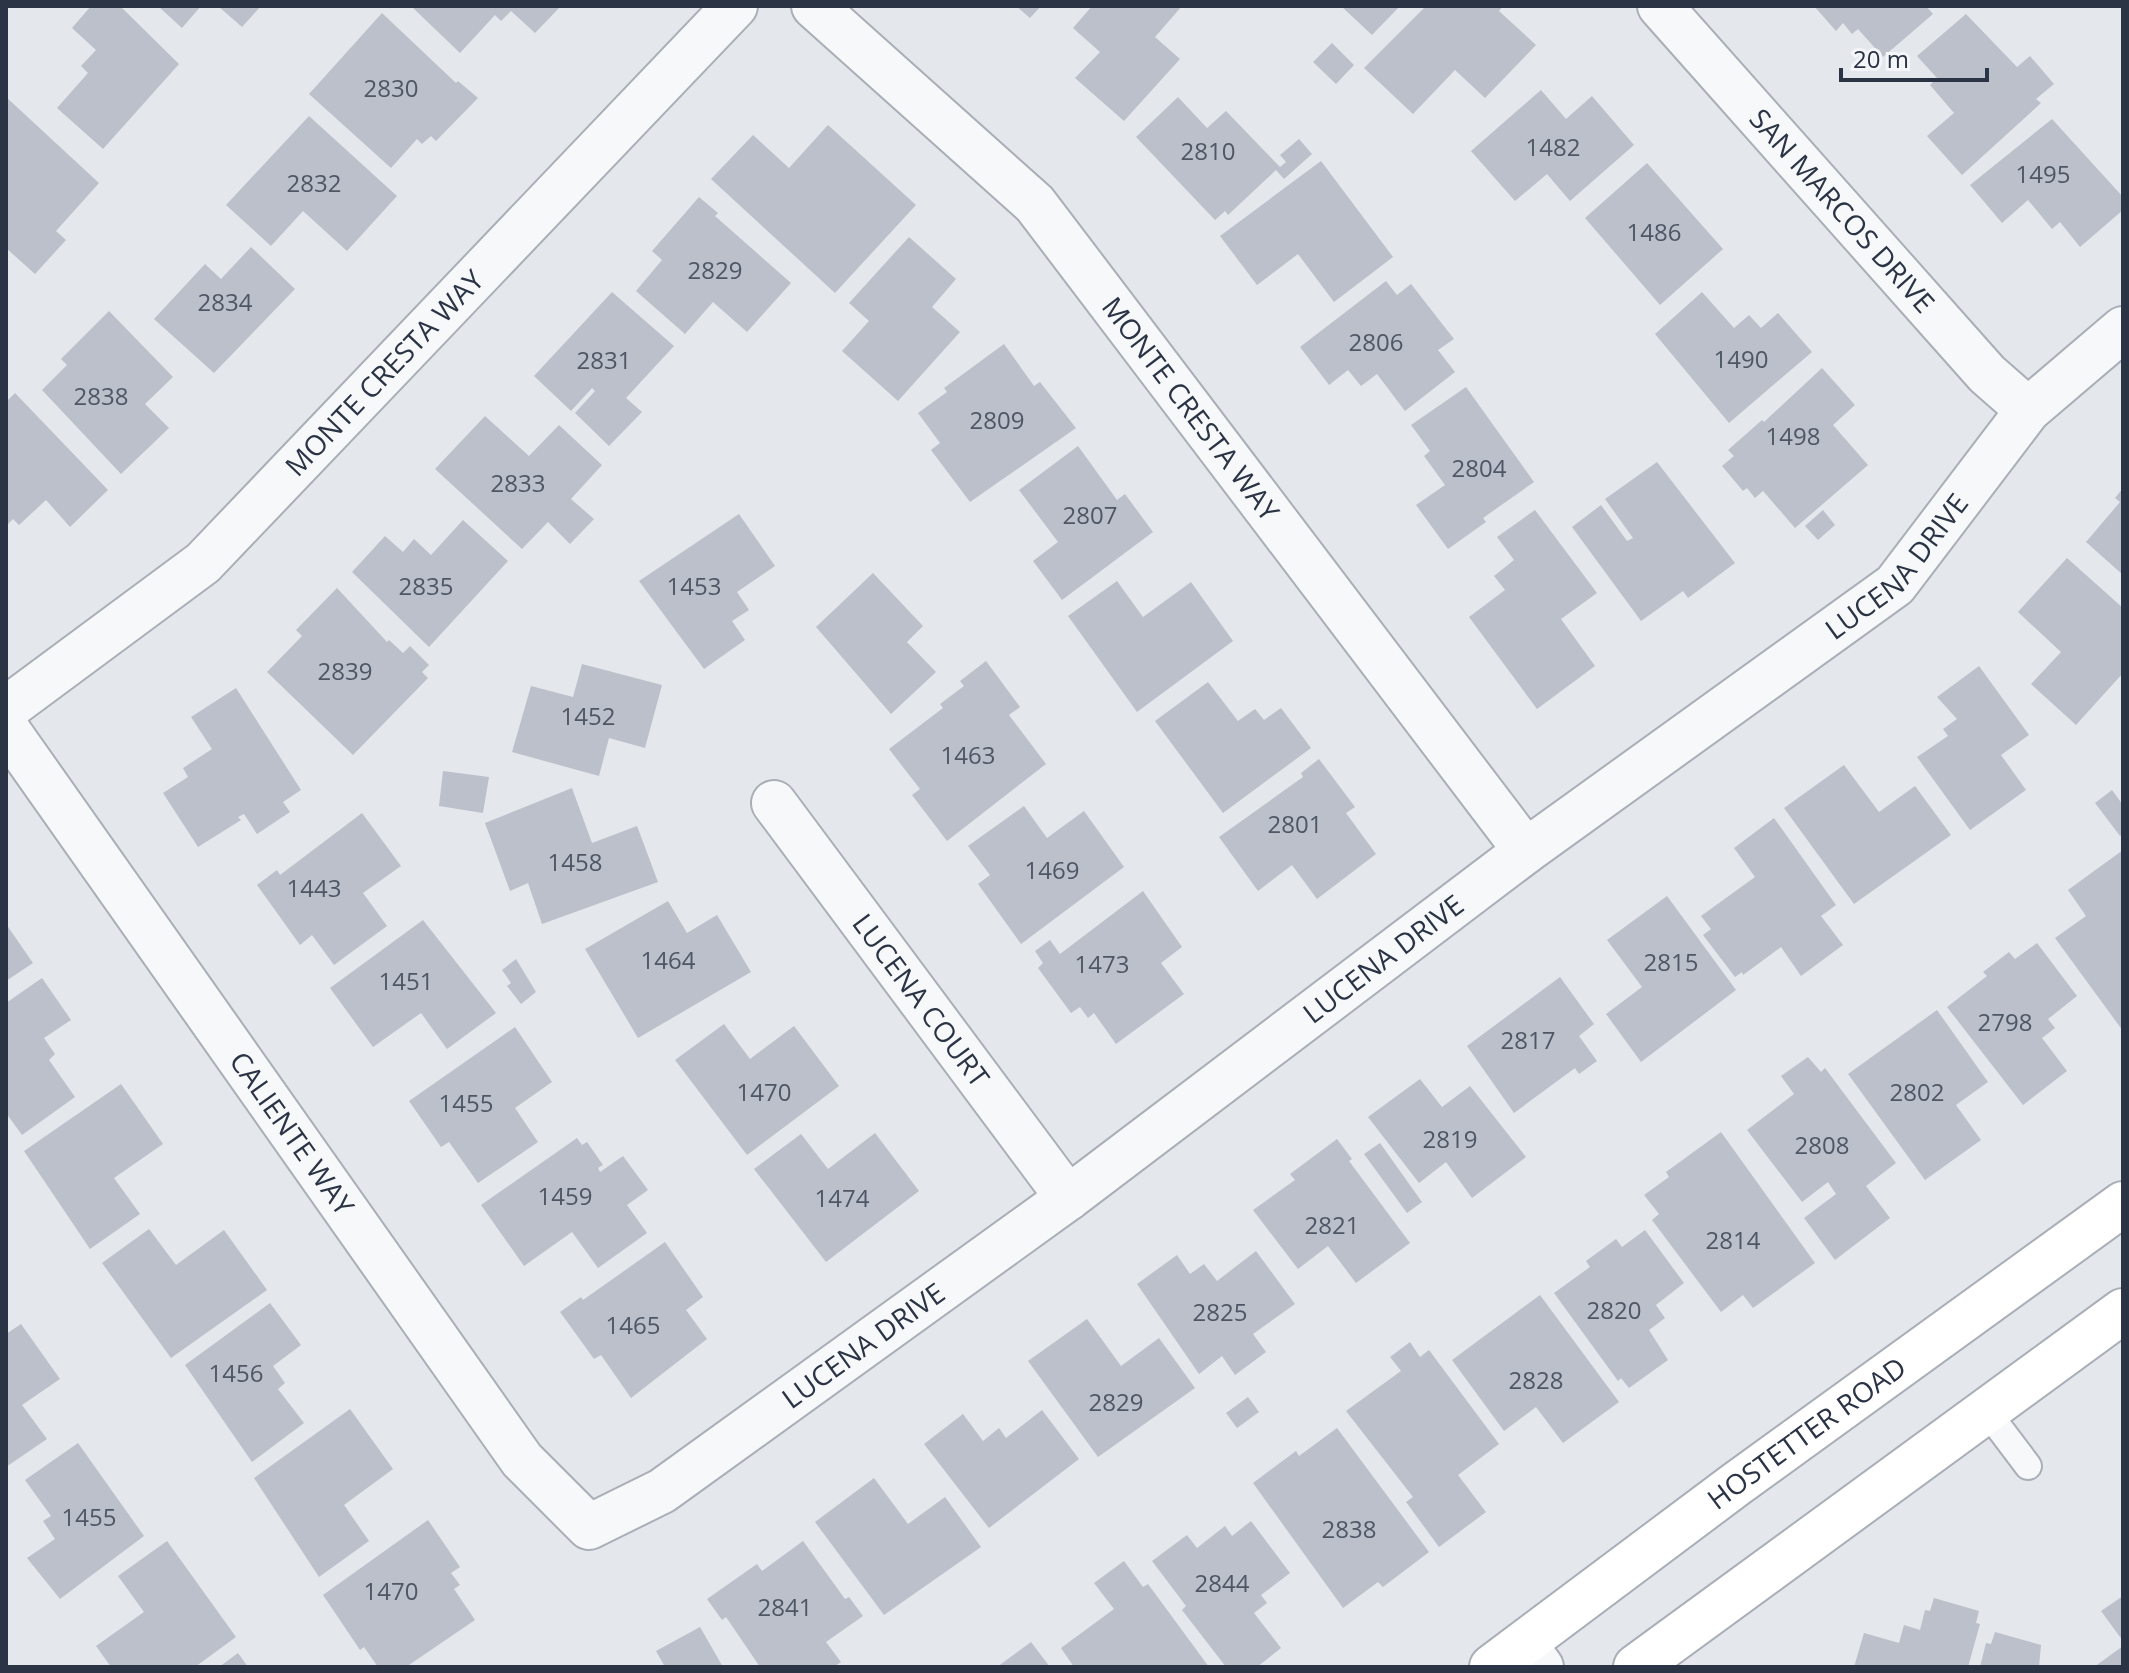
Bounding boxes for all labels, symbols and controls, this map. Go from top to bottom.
scale bar [1841,32,1987,82]
text: 20 m [1853,42,1909,75]
house number: 2830 [364,71,418,104]
street label: SAN MARCOS DRIVE [1742,100,1944,320]
house number: 1482 [1526,130,1580,163]
house number: 2810 [1181,134,1235,167]
house number: 1495 [2016,157,2070,190]
house number: 2832 [287,166,341,199]
house number: 1486 [1627,215,1681,248]
house number: 2829 [688,253,742,286]
street label: MONTE CRESTA WAY [276,261,492,484]
house number: 2834 [198,285,253,318]
street label: MONTE CRESTA WAY [1094,289,1289,528]
house number: 2806 [1349,325,1403,358]
house number: 1490 [1714,342,1768,375]
house number: 2831 [577,343,631,376]
house number: 2838 [74,379,128,412]
house number: 2809 [970,403,1024,436]
house number: 1498 [1766,419,1820,452]
house number: 2804 [1452,451,1507,484]
house number: 2833 [491,466,545,499]
street label: LUCENA DRIVE [1817,485,1976,648]
house number: 2807 [1063,498,1117,531]
house number: 2835 [399,569,453,602]
house number: 1453 [667,569,721,602]
house number: 2839 [318,654,372,687]
house number: 1452 [561,699,615,732]
house number: 1463 [941,738,995,771]
house number: 2801 [1268,807,1322,840]
house number: 1458 [548,845,602,878]
house number: 1469 [1025,853,1079,886]
house number: 1443 [287,871,341,904]
street label: LUCENA DRIVE [1295,885,1471,1031]
street label: LUCENA COURT [845,905,999,1095]
house number: 1464 [641,943,696,976]
house number: 2815 [1644,945,1698,978]
house number: 1473 [1075,947,1129,980]
house number: 1451 [379,964,433,997]
house number: 2798 [1978,1005,2032,1038]
house number: 2817 [1501,1023,1555,1056]
street label: CALIENTE WAY [222,1043,364,1223]
house number: 1470 [737,1075,791,1108]
house number: 2802 [1890,1075,1944,1108]
house number: 1455 [439,1086,493,1119]
house number: 2819 [1423,1122,1477,1155]
house number: 2808 [1795,1128,1849,1161]
house number: 1459 [538,1179,592,1212]
house number: 1474 [815,1181,870,1214]
house number: 2821 [1305,1208,1359,1241]
house number: 2814 [1706,1223,1761,1256]
street label: LUCENA DRIVE [774,1273,952,1417]
house number: 2820 [1587,1293,1641,1326]
house number: 2825 [1193,1295,1247,1328]
house number: 1465 [606,1308,660,1341]
street label: HOSTETTER ROAD [1699,1347,1913,1517]
house number: 1456 [209,1356,263,1389]
house number: 2828 [1509,1363,1563,1396]
house number: 2829 [1089,1385,1143,1418]
house number: 1455 [62,1500,116,1533]
house number: 2838 [1322,1512,1376,1545]
house number: 2844 [1195,1566,1250,1599]
house number: 1470 [364,1574,418,1607]
house number: 2841 [758,1590,812,1623]

